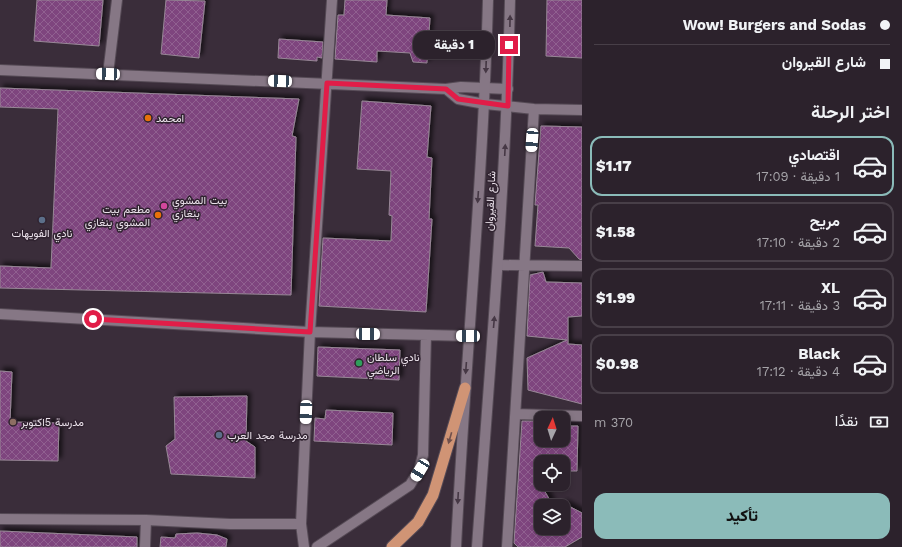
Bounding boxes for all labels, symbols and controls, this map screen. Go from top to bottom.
one-way arrow [506,15,513,27]
text: Wow! Burgers and Sodas [683,16,866,34]
callout: 1 دقيقة [413,31,495,59]
route end [500,36,518,54]
text: 1 دقيقة [434,37,474,52]
text: شارع القيروان [782,53,866,71]
one-way arrow [483,61,489,74]
car [96,68,120,80]
car [268,75,292,87]
text: اختر الرحلة [811,101,890,122]
place label: امحمد [156,112,184,125]
marker: امحمد [143,113,153,123]
car [525,128,539,152]
one-way arrow [502,144,509,156]
text: اقتصادي [788,146,840,164]
icon: car [852,148,888,184]
text: $1.17 [596,157,632,175]
text: 1 دقيقة · 17:09 [756,169,840,184]
street label: شارع القيروان [482,170,500,232]
one-way arrow [475,191,482,203]
place label: بيت المشوي بنغازي [172,194,227,223]
marker: بيت المشوي بنغازي [159,201,169,211]
place label: مطعم بيت المشوي بنغازي [85,203,150,232]
marker: مطعم بيت المشوي بنغازي [153,210,163,220]
text: مريح [810,212,840,230]
icon: car [852,214,888,250]
marker: نادي الفويهات [37,215,47,225]
text: $1.58 [596,223,635,241]
place label: نادي الفويهات [12,227,72,243]
text: 2 دقيقة · 17:10 [757,235,840,250]
text: XL [821,279,840,297]
icon: car [852,280,888,316]
text: $1.99 [596,289,635,307]
text: 3 دقيقة · 17:11 [760,298,840,313]
route start [84,310,102,328]
one-way arrow [491,316,497,328]
car [356,328,380,340]
car [456,330,480,342]
text: Black [798,345,840,363]
icon: car [852,346,888,382]
place label: نادي سلطان الرياضي [367,351,420,380]
text: $0.98 [596,355,639,373]
marker: نادي سلطان الرياضي [354,358,364,368]
one-way arrow [463,362,470,374]
text: 4 دقيقة · 17:12 [757,364,840,379]
car [300,400,312,424]
north arrow [534,411,570,447]
map controls [534,411,570,535]
icon: cash [868,411,890,433]
text: نقدًا [835,412,858,430]
text: 370 m [594,415,633,430]
place label: مدرسة 5اكتوبر [20,416,84,429]
marker: مدرسة 5اكتوبر [8,417,18,427]
place label: مدرسة مجد العرب [227,429,308,442]
marker: مدرسة مجد العرب [214,430,224,440]
one-way arrow [447,433,453,445]
button: locate [534,455,570,491]
car [409,457,431,483]
one-way arrow [455,492,462,504]
button: تأكيد [594,493,890,539]
button: layers [534,499,570,535]

